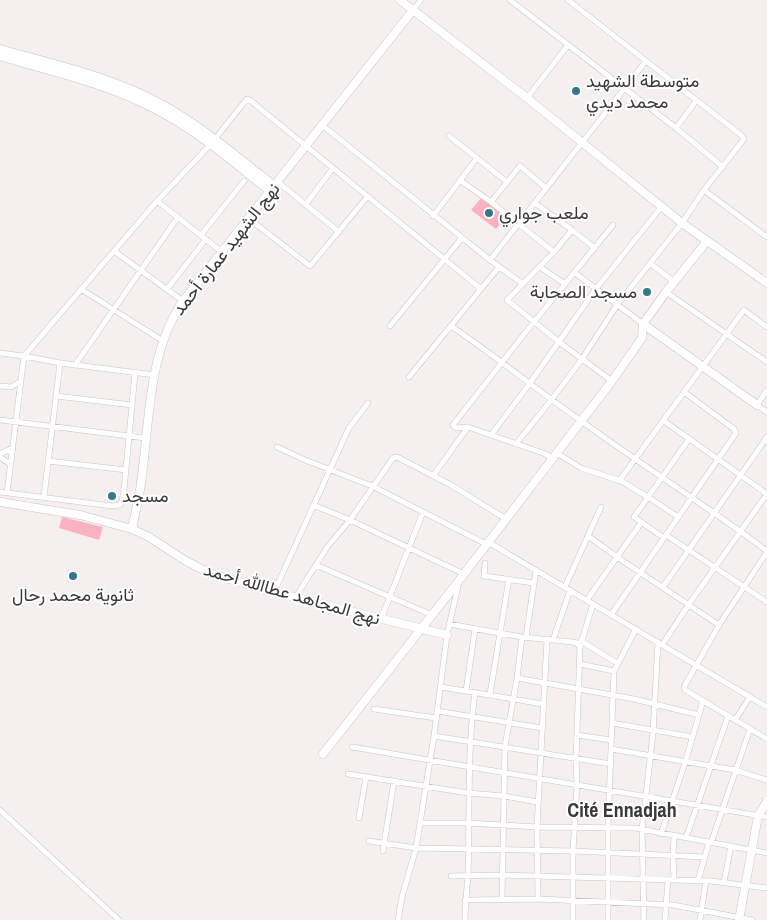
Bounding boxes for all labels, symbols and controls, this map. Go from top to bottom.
place label: متوسطة الشهيد محمد ديدي [586,68,699,117]
marker: متوسطة الشهيد محمد ديدي [570,85,582,97]
street label: نهج الشهيد عمارة أحمد [166,177,285,320]
place label: ملعب جواري [499,200,589,228]
marker: ملعب جواري [483,207,495,219]
place label: مسجد الصحابة [530,279,637,304]
marker: مسجد الصحابة [641,286,653,298]
place label: مسجد [122,483,169,508]
marker: مسجد [106,490,118,502]
street label: نهج المجاهد عطاالله أحمد [201,556,383,631]
marker: ثانوية محمد رحال [67,570,79,582]
place label: ثانوية محمد رحال [12,582,134,607]
district label: Cité Ennadjah [567,796,677,823]

